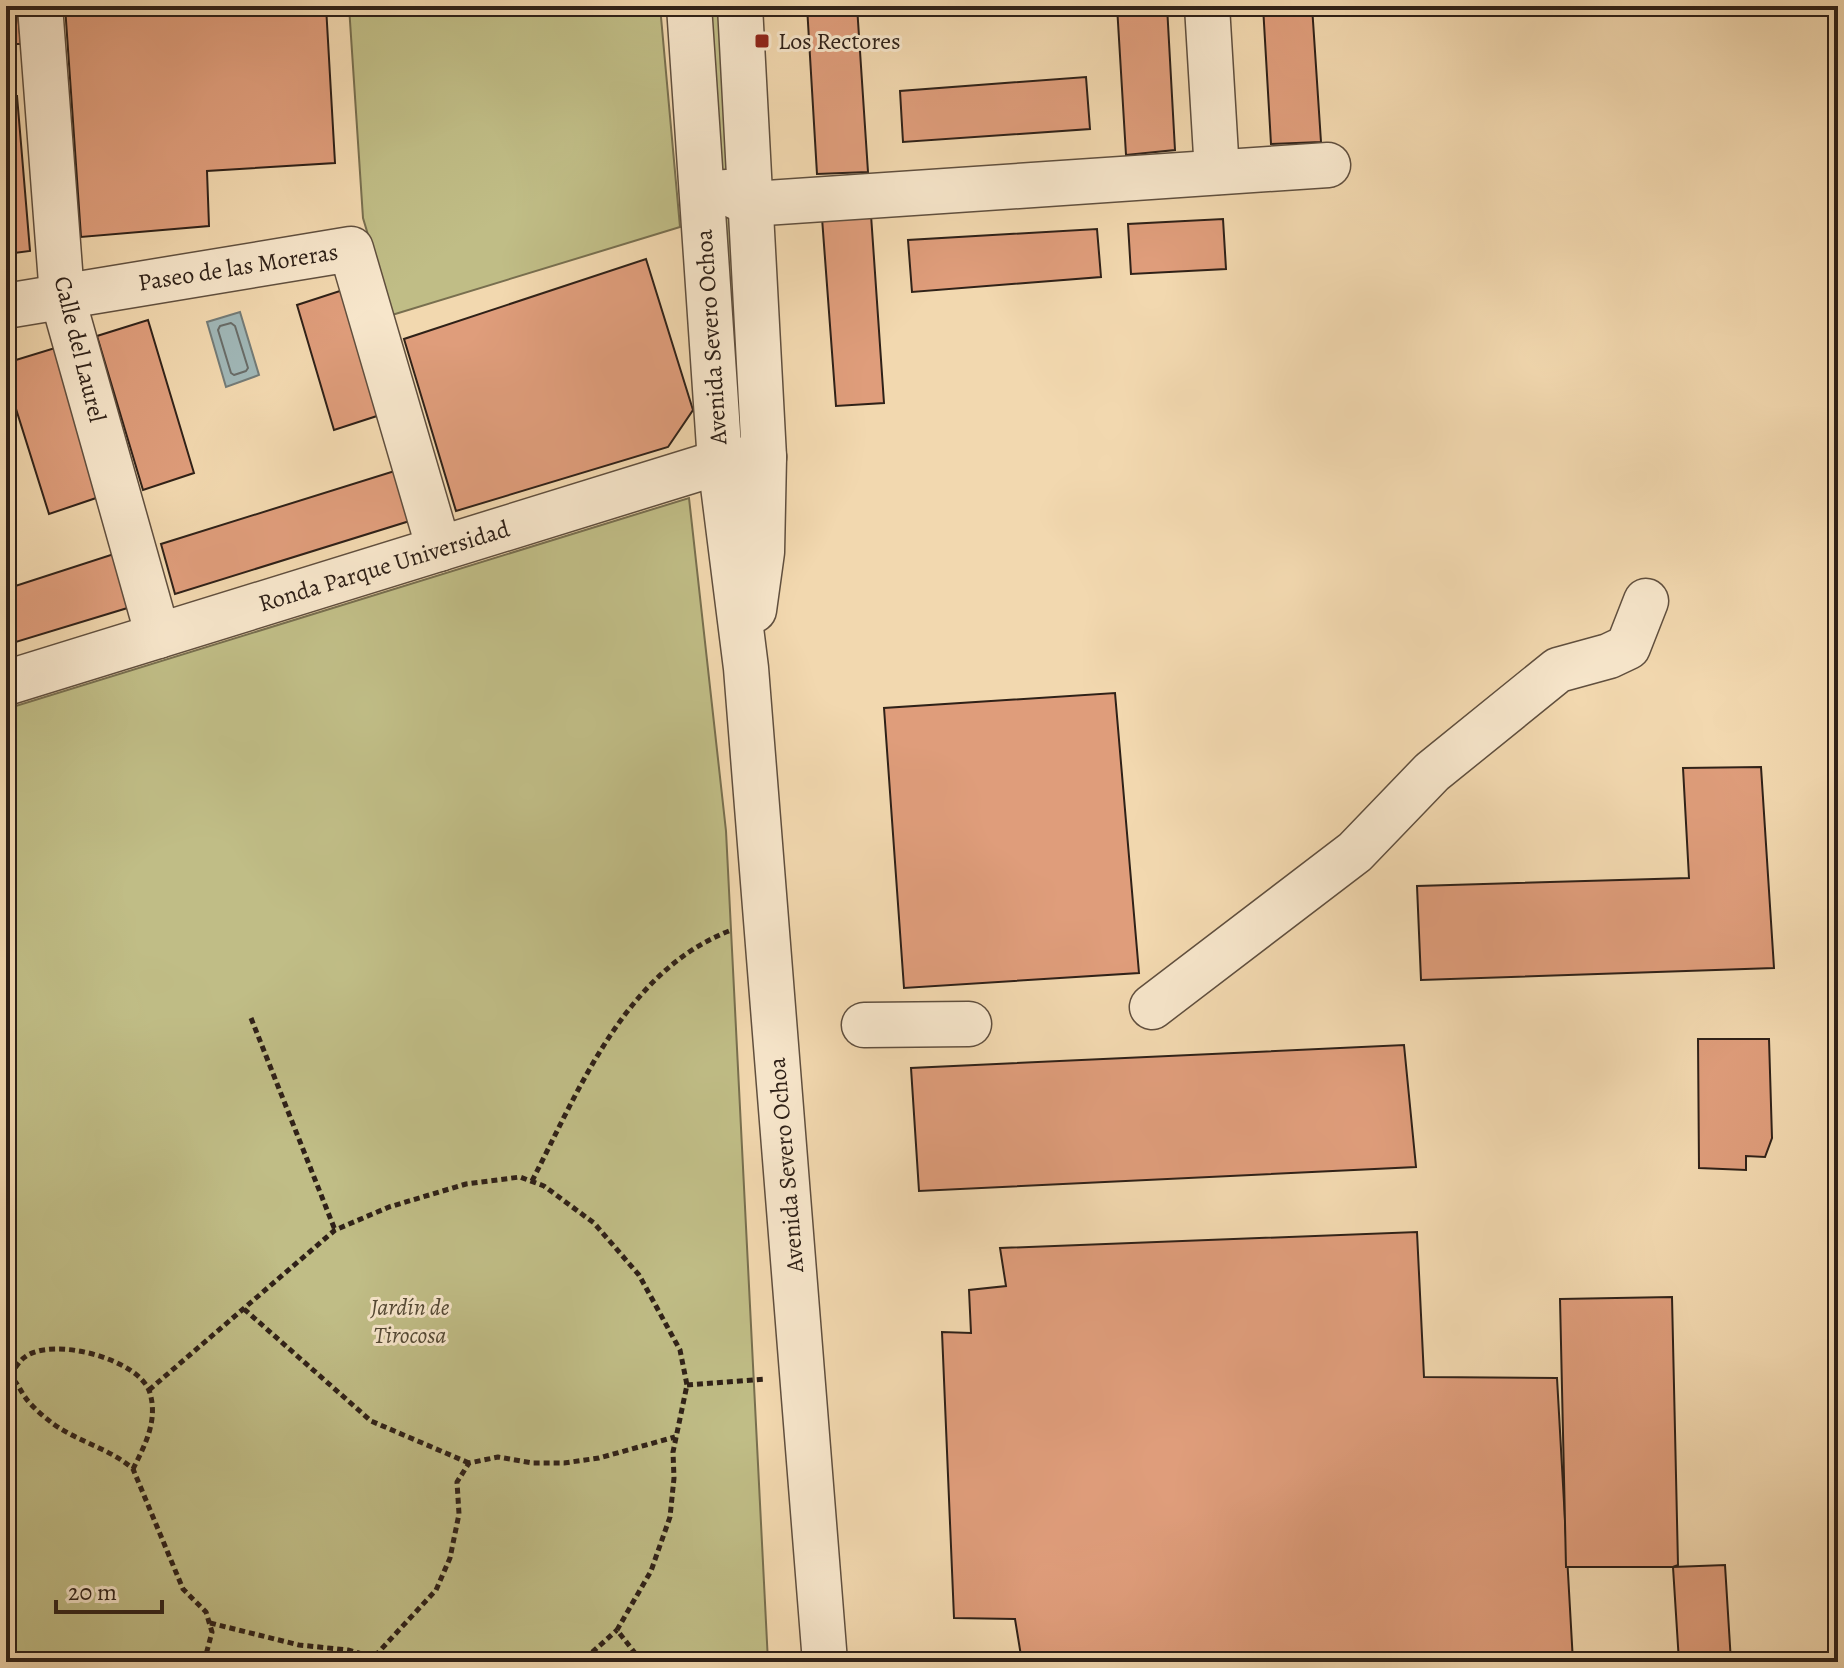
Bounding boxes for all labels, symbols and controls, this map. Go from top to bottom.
place label: Los Rectores [778,25,901,57]
marker: Los Rectores [753,32,771,50]
street label: Avenida Severo Ochoa [687,227,735,447]
street label: Paseo de las Moreras [136,235,340,299]
street label: Calle del Laurel [46,273,114,426]
street label: Ronda Parque Universidad [255,513,514,619]
street label: Avenida Severo Ochoa [761,1055,811,1275]
park label: Jardín de Tirocosa [370,1291,450,1351]
scale bar [56,1564,162,1614]
text: 20 m [68,1576,117,1608]

